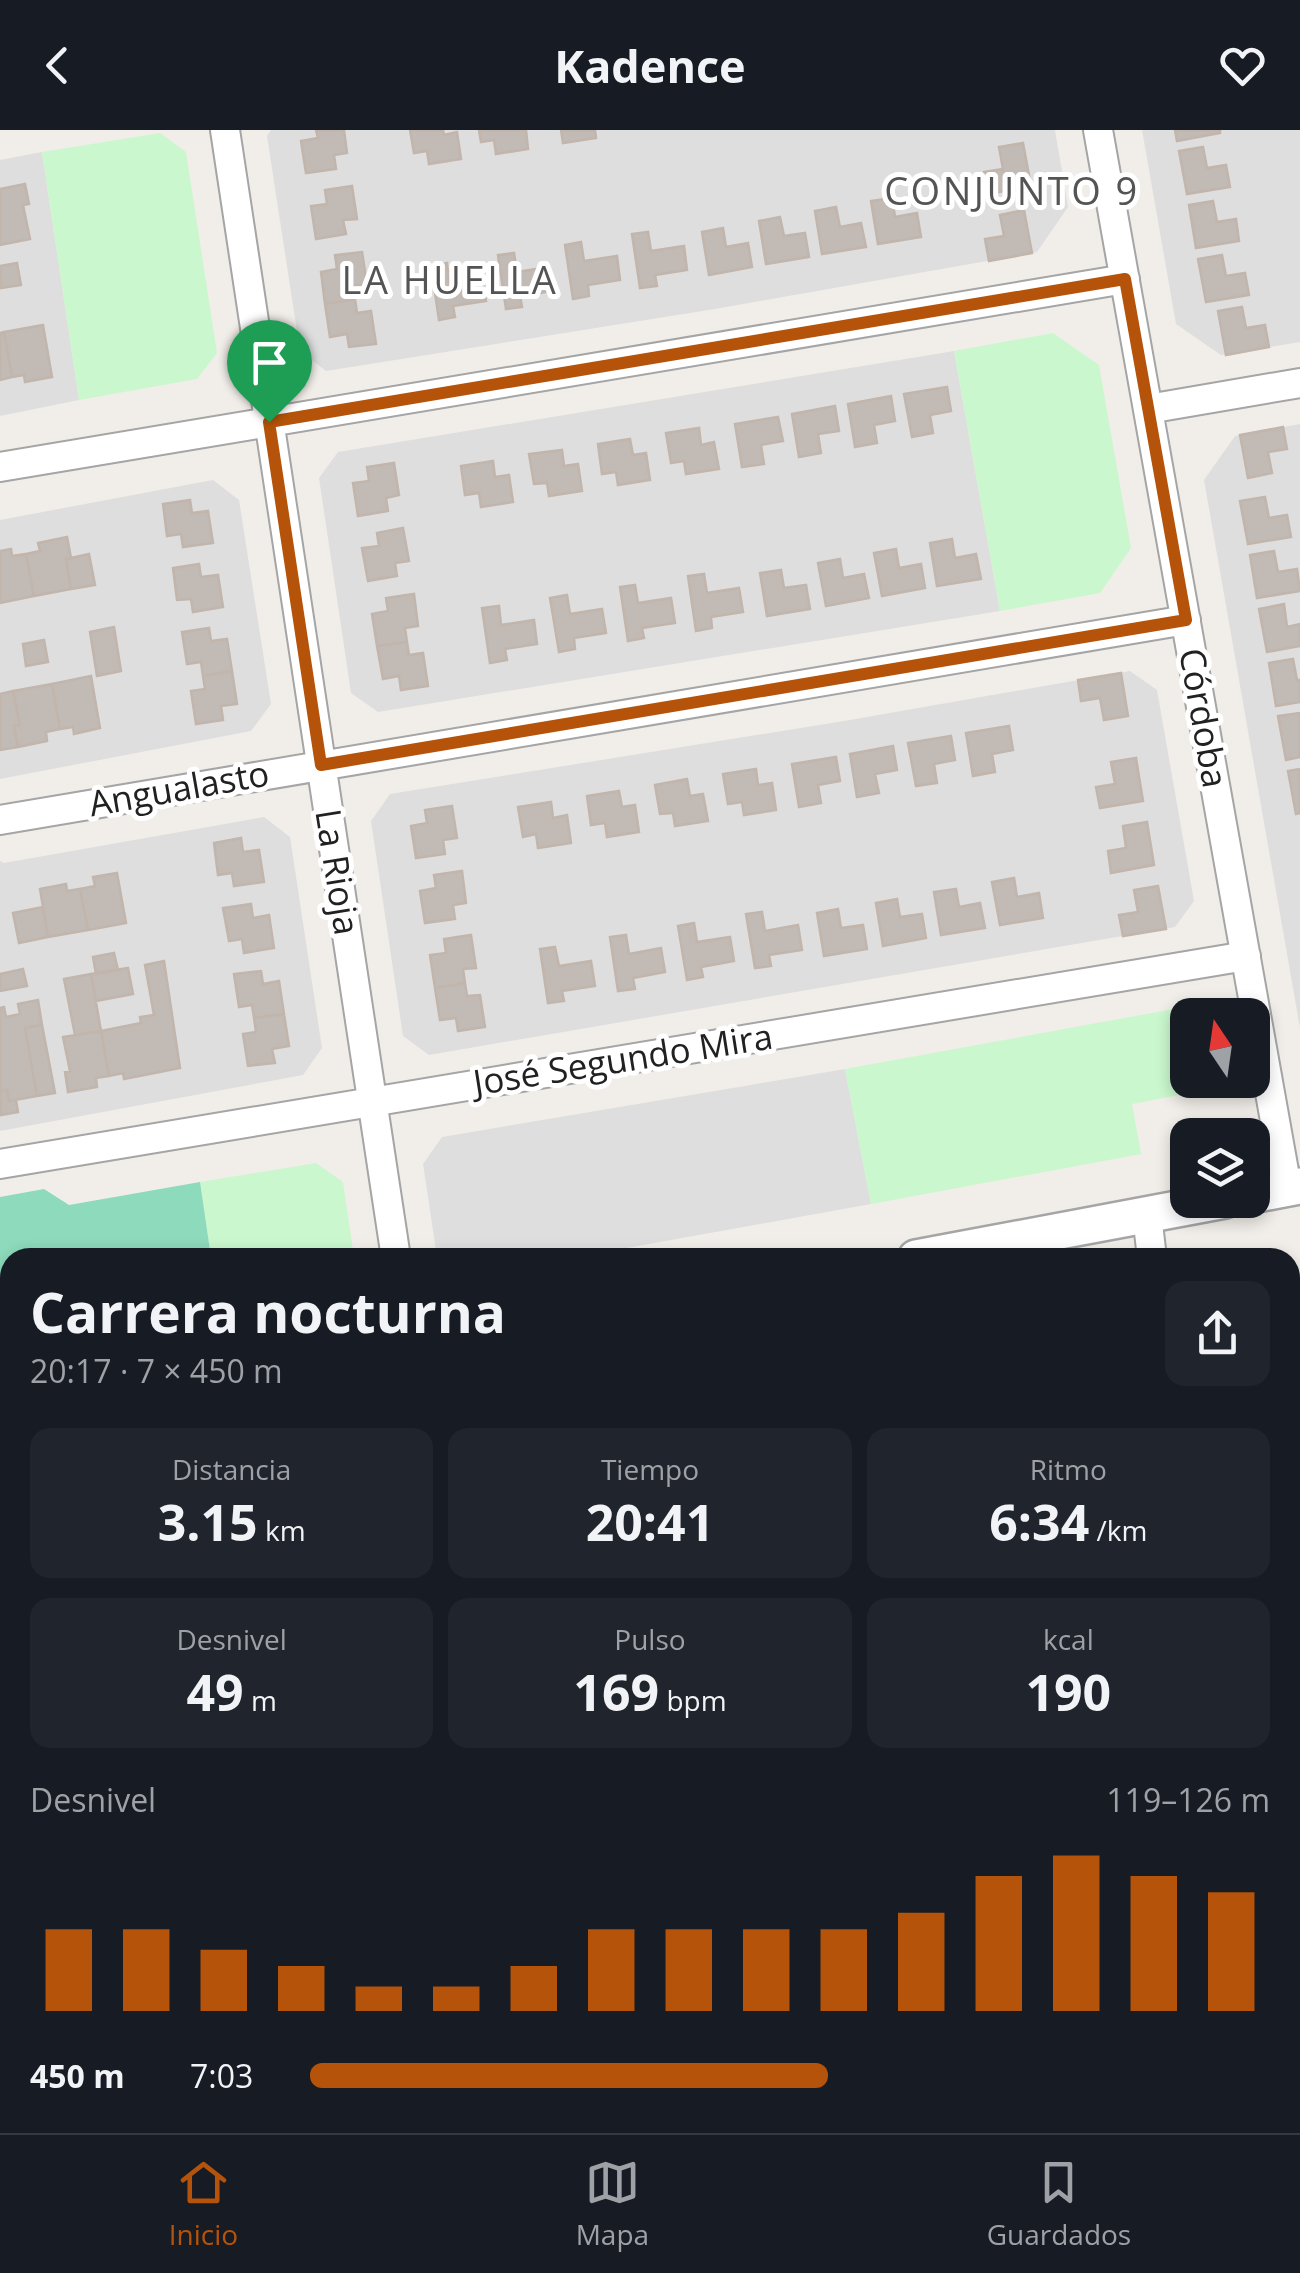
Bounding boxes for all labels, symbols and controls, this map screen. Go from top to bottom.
text: Kadence [554,35,746,96]
icon: back [30,38,85,93]
icon: heart [1215,38,1270,93]
district label: CONJUNTO 9 [884,164,1140,216]
district label: LA HUELLA [342,253,558,305]
pin [227,320,312,423]
icon: arrive [242,335,297,390]
street label: Córdoba [1169,644,1240,791]
street label: Angualasto [85,749,272,826]
street label: La Rioja [305,806,372,938]
north arrow [1170,998,1270,1098]
map controls [1170,998,1270,1218]
street label: José Segundo Mira [467,1012,776,1106]
button: layers [1170,1118,1270,1218]
text: Carrera nocturna [30,1274,506,1349]
button: share [1165,1281,1270,1386]
text: 20:17 · 7 × 450 m [30,1349,283,1392]
text: Distancia [172,1450,291,1488]
text: Tiempo [601,1450,699,1488]
text: Ritmo [1030,1450,1107,1488]
text: 3.15 [158,1488,258,1556]
text: 20:41 [586,1488,714,1556]
text: 6:34 [989,1488,1089,1556]
text: km [258,1511,306,1549]
text: /km [1089,1511,1147,1549]
text: Desnivel [176,1620,287,1658]
text: Pulso [614,1620,686,1658]
text: kcal [1043,1620,1094,1658]
text: 49 [186,1658,244,1726]
text: 169 [573,1658,659,1726]
text: 190 [1025,1658,1111,1726]
text: m [244,1681,277,1719]
text: bpm [659,1681,727,1719]
text: Desnivel [30,1778,156,1821]
text: 119–126 m [1106,1778,1270,1821]
text: 450 m [30,2054,125,2097]
text: 7:03 [190,2054,253,2097]
tab: Inicio [169,2155,238,2253]
tab: Mapa [576,2155,649,2253]
tab: Guardados [987,2155,1131,2253]

